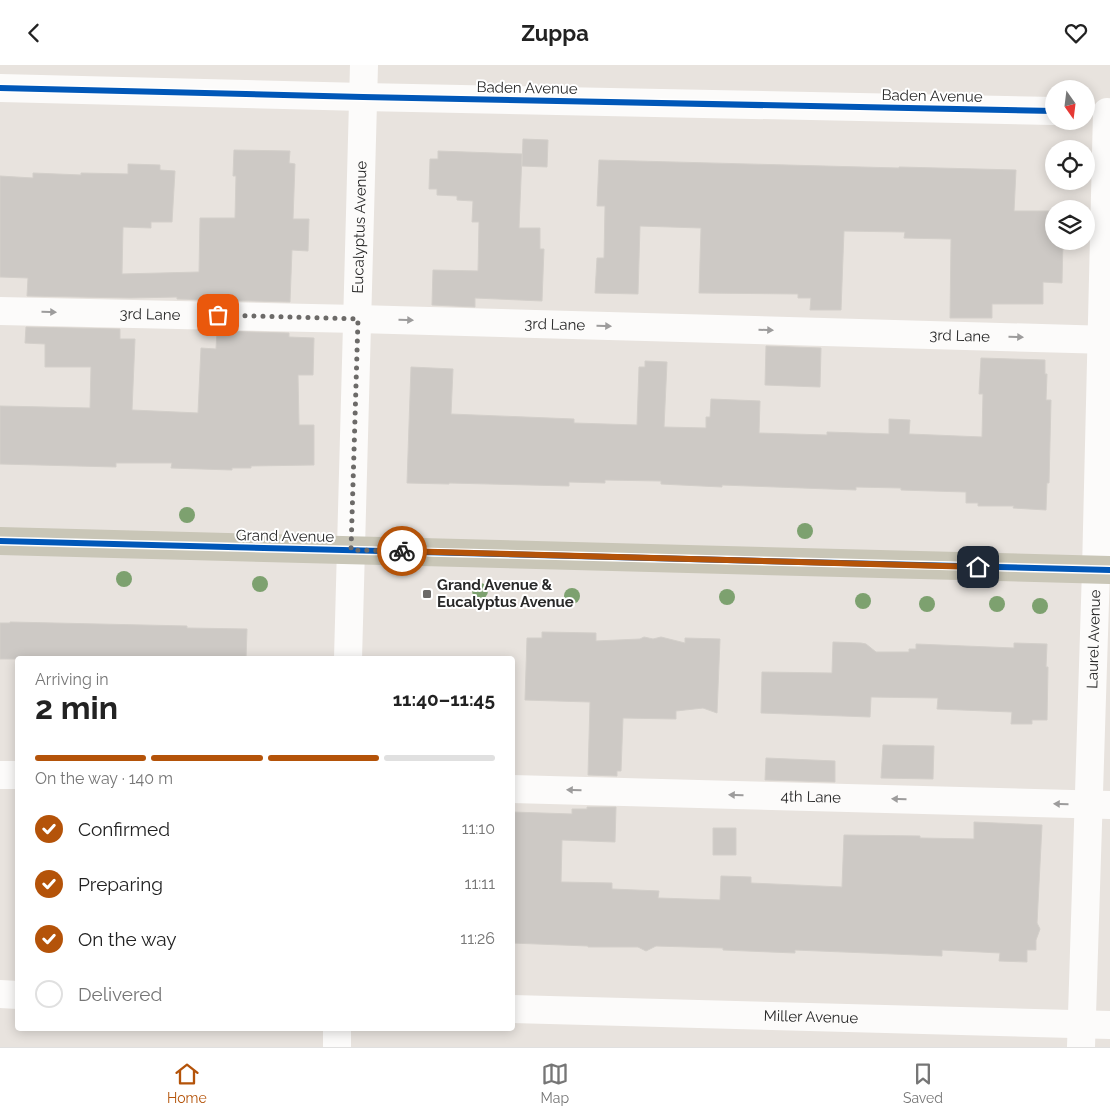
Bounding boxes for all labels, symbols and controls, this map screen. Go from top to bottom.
icon: back [20,19,48,47]
icon: heart [1062,19,1090,47]
text: Zuppa [521,20,589,46]
street label: Baden Avenue [476,78,578,98]
north arrow [1045,80,1095,130]
map controls [1045,80,1095,250]
street label: Baden Avenue [881,86,983,106]
button: locate [1045,140,1095,190]
street label: Eucalyptus Avenue [349,160,370,294]
button: layers [1045,200,1095,250]
pin [197,294,239,336]
icon: bag [204,301,232,329]
street label: 3rd Lane [119,305,181,324]
one-way arrow [41,308,57,316]
street label: 3rd Lane [524,315,586,334]
one-way arrow [399,316,415,324]
one-way arrow [596,322,612,330]
street label: 3rd Lane [929,326,990,346]
one-way arrow [758,327,774,335]
one-way arrow [1008,334,1024,342]
street label: Grand Avenue [236,526,334,546]
courier [377,526,427,576]
icon: bike [388,537,416,565]
pin [957,546,999,588]
icon: home [964,553,992,581]
place label: Grand Avenue & Eucalyptus Avenue [437,576,574,611]
marker: Grand Avenue & Eucalyptus Avenue [421,588,433,600]
street label: Laurel Avenue [1083,589,1104,689]
text: Arriving in [35,670,109,689]
text: 11:40–11:45 [393,688,495,710]
text: 2 min [35,689,118,726]
text: On the way · 140 m [35,769,173,788]
one-way arrow [566,786,582,794]
street label: 4th Lane [781,787,841,807]
one-way arrow [728,791,744,799]
one-way arrow [891,795,907,803]
one-way arrow [1053,800,1069,808]
icon: check [35,815,63,843]
text: Confirmed [78,818,170,840]
text: 11:10 [462,819,495,838]
icon: check [35,870,63,898]
text: Preparing [78,873,163,895]
text: 11:11 [465,874,495,893]
icon: check [35,925,63,953]
text: On the way [78,928,177,950]
text: 11:26 [460,929,495,948]
text: Delivered [78,983,162,1005]
street label: Miller Avenue [763,1007,859,1027]
tab: Home [167,1060,207,1106]
tab: Map [541,1060,569,1106]
tab: Saved [903,1060,943,1106]

